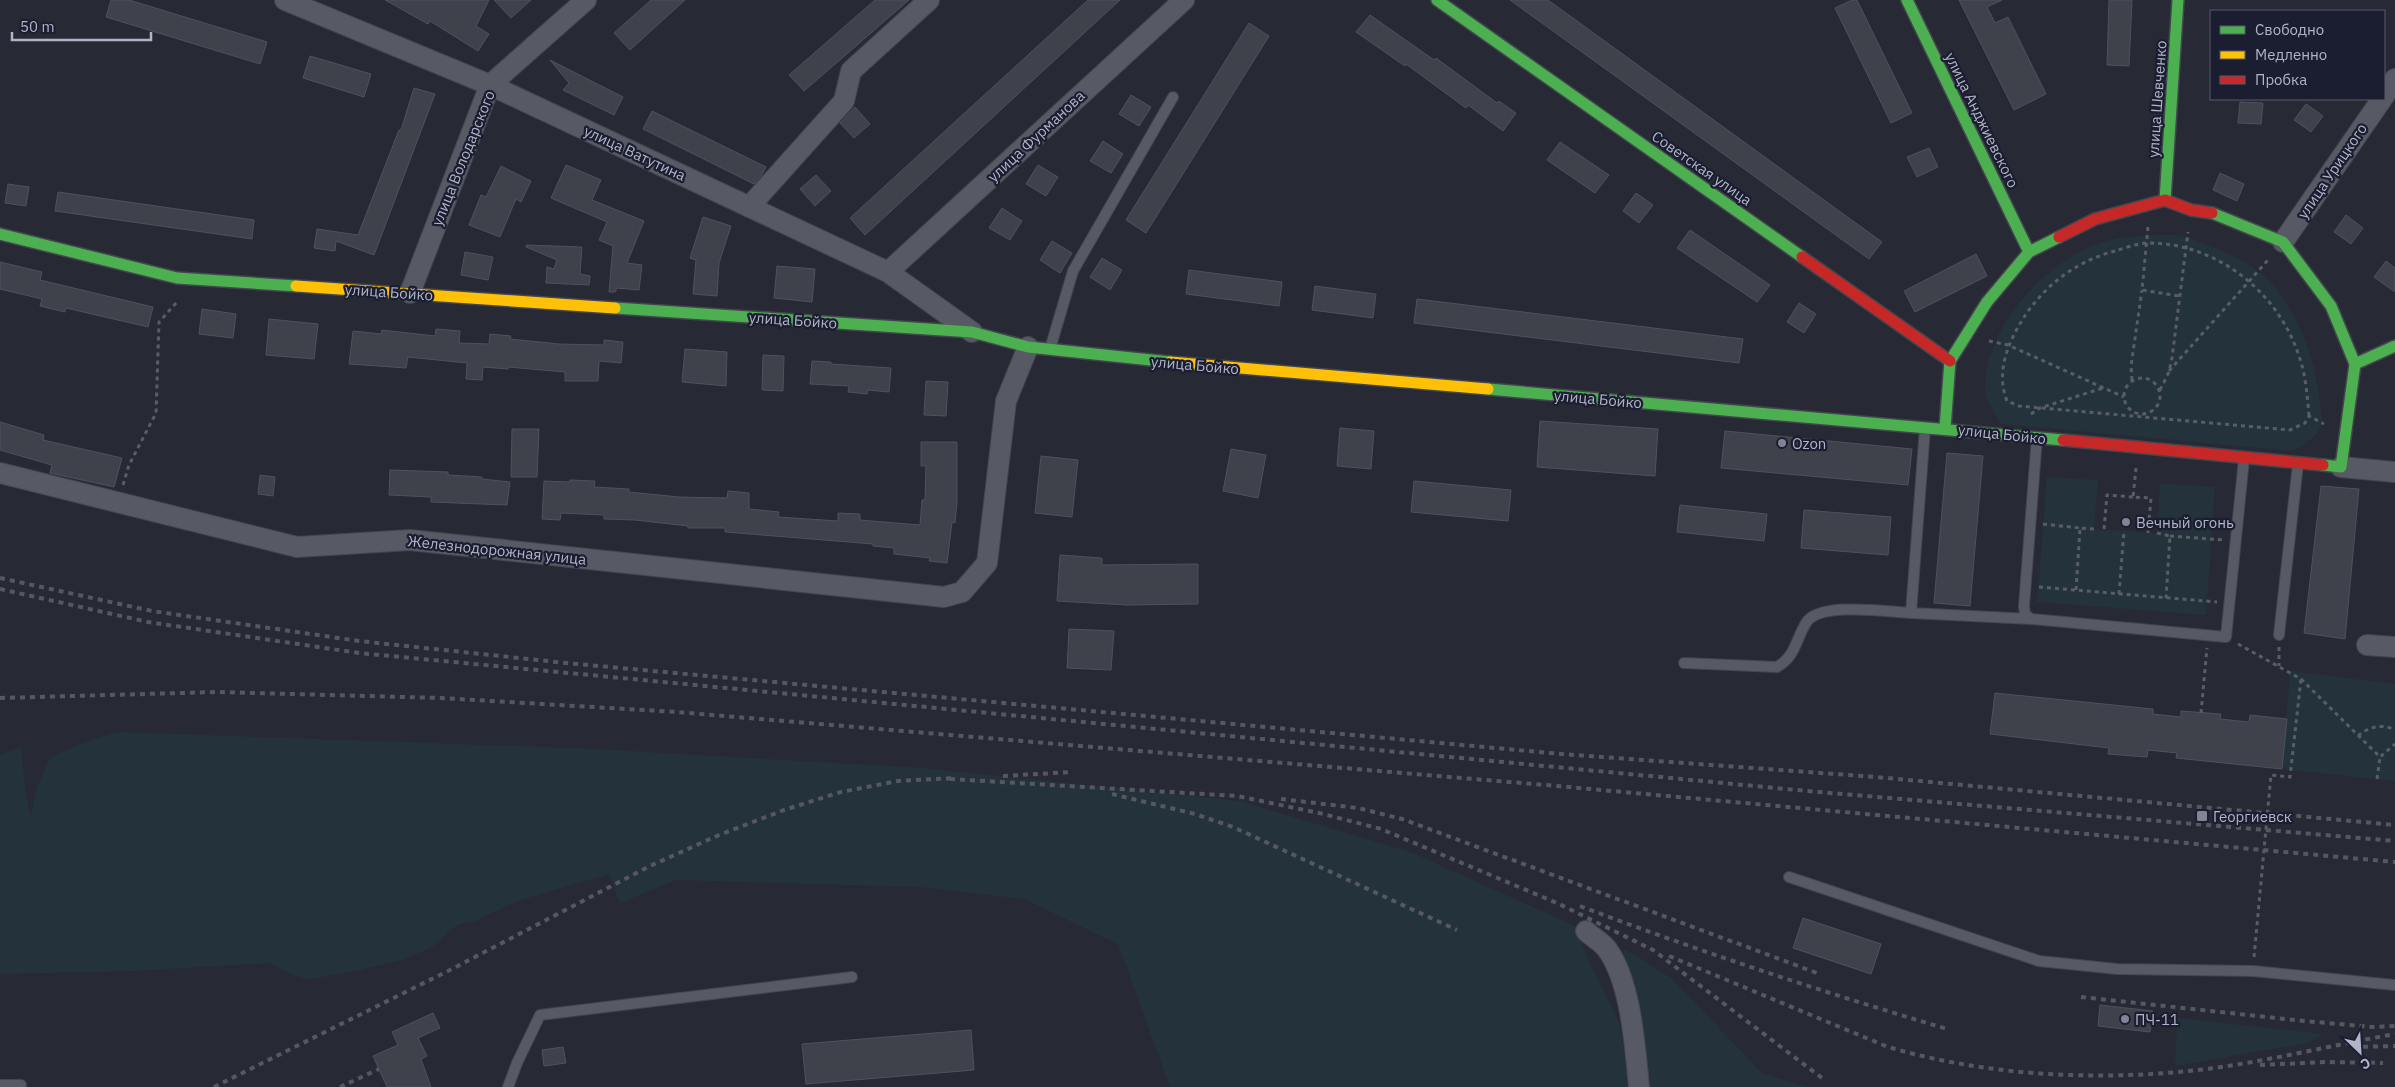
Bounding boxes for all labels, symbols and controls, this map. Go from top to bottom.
scale bar [12,10,151,42]
legend [2210,10,2385,100]
text: 50 m [20,17,55,36]
text: Свободно [2255,20,2324,39]
street label: улица Шевченко [2143,40,2171,158]
text: Медленно [2255,45,2327,64]
street label: улица Анджиевского [1941,49,2023,191]
text: Пробка [2255,70,2307,89]
street label: улица Фурманова [983,86,1089,186]
street label: улица Володарского [427,88,499,228]
street label: улица Урицкого [2293,120,2371,222]
street label: улица Ватутина [581,121,689,185]
street label: Советская улица [1648,126,1756,210]
street label: улица Бойко [344,279,434,305]
street label: улица Бойко [748,307,838,333]
street label: улица Бойко [1150,352,1240,378]
street label: улица Бойко [1553,386,1643,412]
street label: улица Бойко [1957,420,2047,448]
place label: Ozon [1792,434,1826,453]
marker: Ozon [1776,437,1788,449]
place label: Вечный огонь [2136,513,2234,532]
marker: Вечный огонь [2120,516,2132,528]
street label: Железнодорожная улица [407,531,587,569]
place label: Георгиевск [2213,807,2292,826]
marker: Георгиевск [2195,809,2209,823]
place label: ПЧ-11 [2135,1010,2179,1029]
marker: ПЧ-11 [2119,1013,2131,1025]
north arrow [2335,1027,2385,1077]
text: С [2358,1054,2373,1074]

